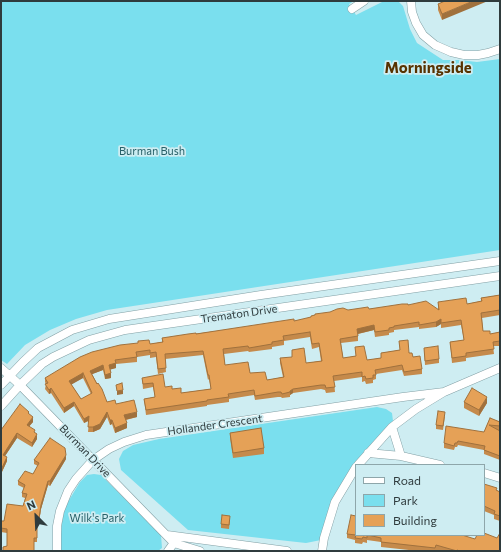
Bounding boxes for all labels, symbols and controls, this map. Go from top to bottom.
district label: Morningside [384,59,472,77]
park label: Burman Bush [119,144,185,158]
street label: Trematon Drive [200,302,278,326]
street label: Hollander Crescent [167,412,263,438]
street label: Burman Drive [57,422,113,480]
legend [355,464,485,536]
text: Road [393,473,421,487]
text: Park [393,493,418,507]
north arrow [16,496,56,536]
text: N [24,497,37,512]
park label: Wilk's Park [69,511,125,525]
text: Building [393,513,437,527]

